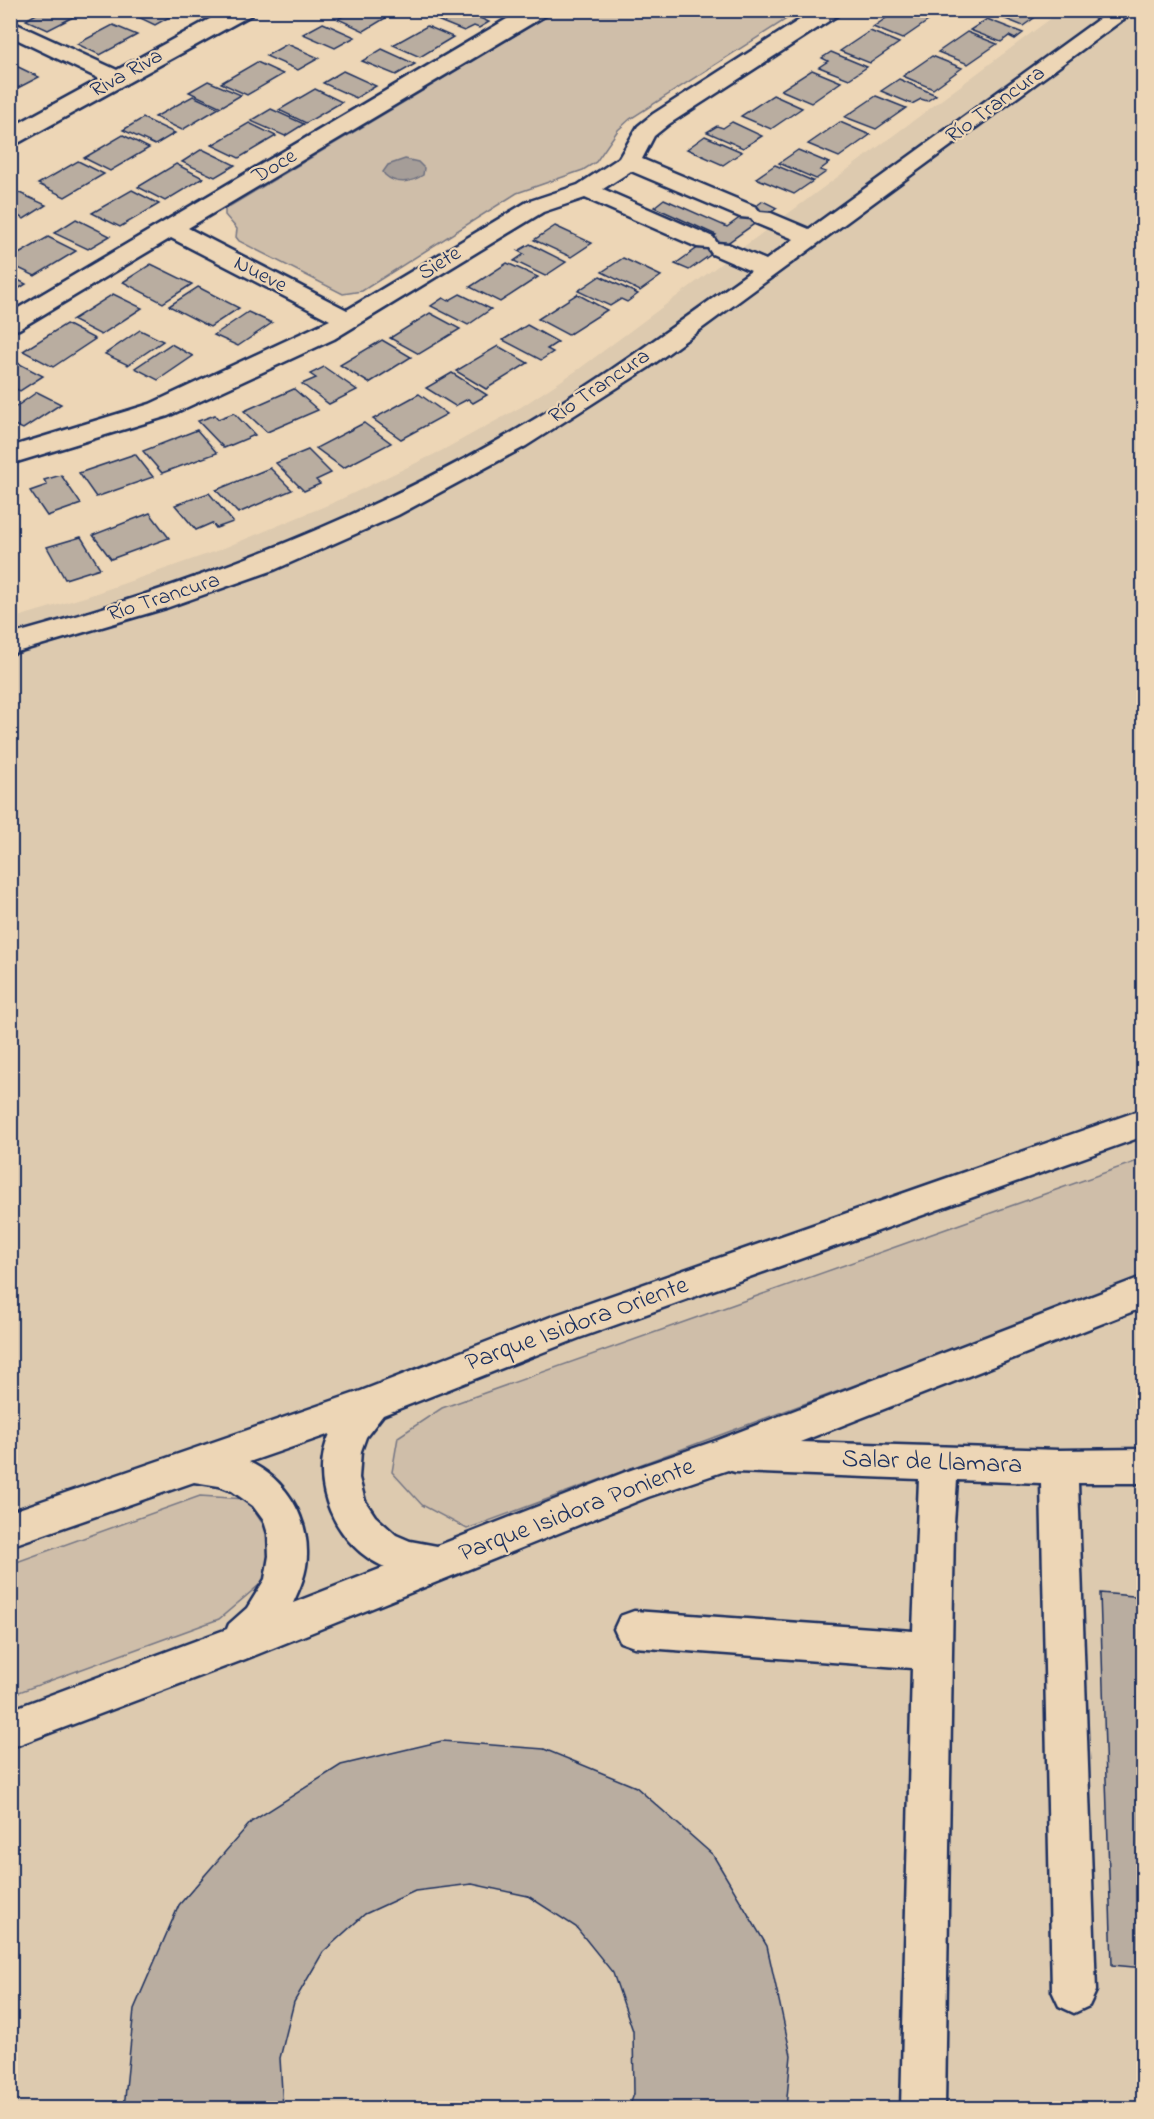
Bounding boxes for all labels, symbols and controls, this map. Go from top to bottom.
street label: Riva Riva [85,41,169,107]
street label: Río Trancura [940,58,1052,152]
street label: Doce [246,141,304,193]
street label: Siete [412,238,468,290]
street label: Nueve [228,248,292,302]
street label: Río Trancura [543,341,657,433]
street label: Río Trancura [104,565,224,631]
street label: Parque Isidora Oriente [460,1267,694,1383]
street label: Salar de Llamara [841,1441,1023,1485]
street label: Parque Isidora Poniente [454,1448,701,1573]

